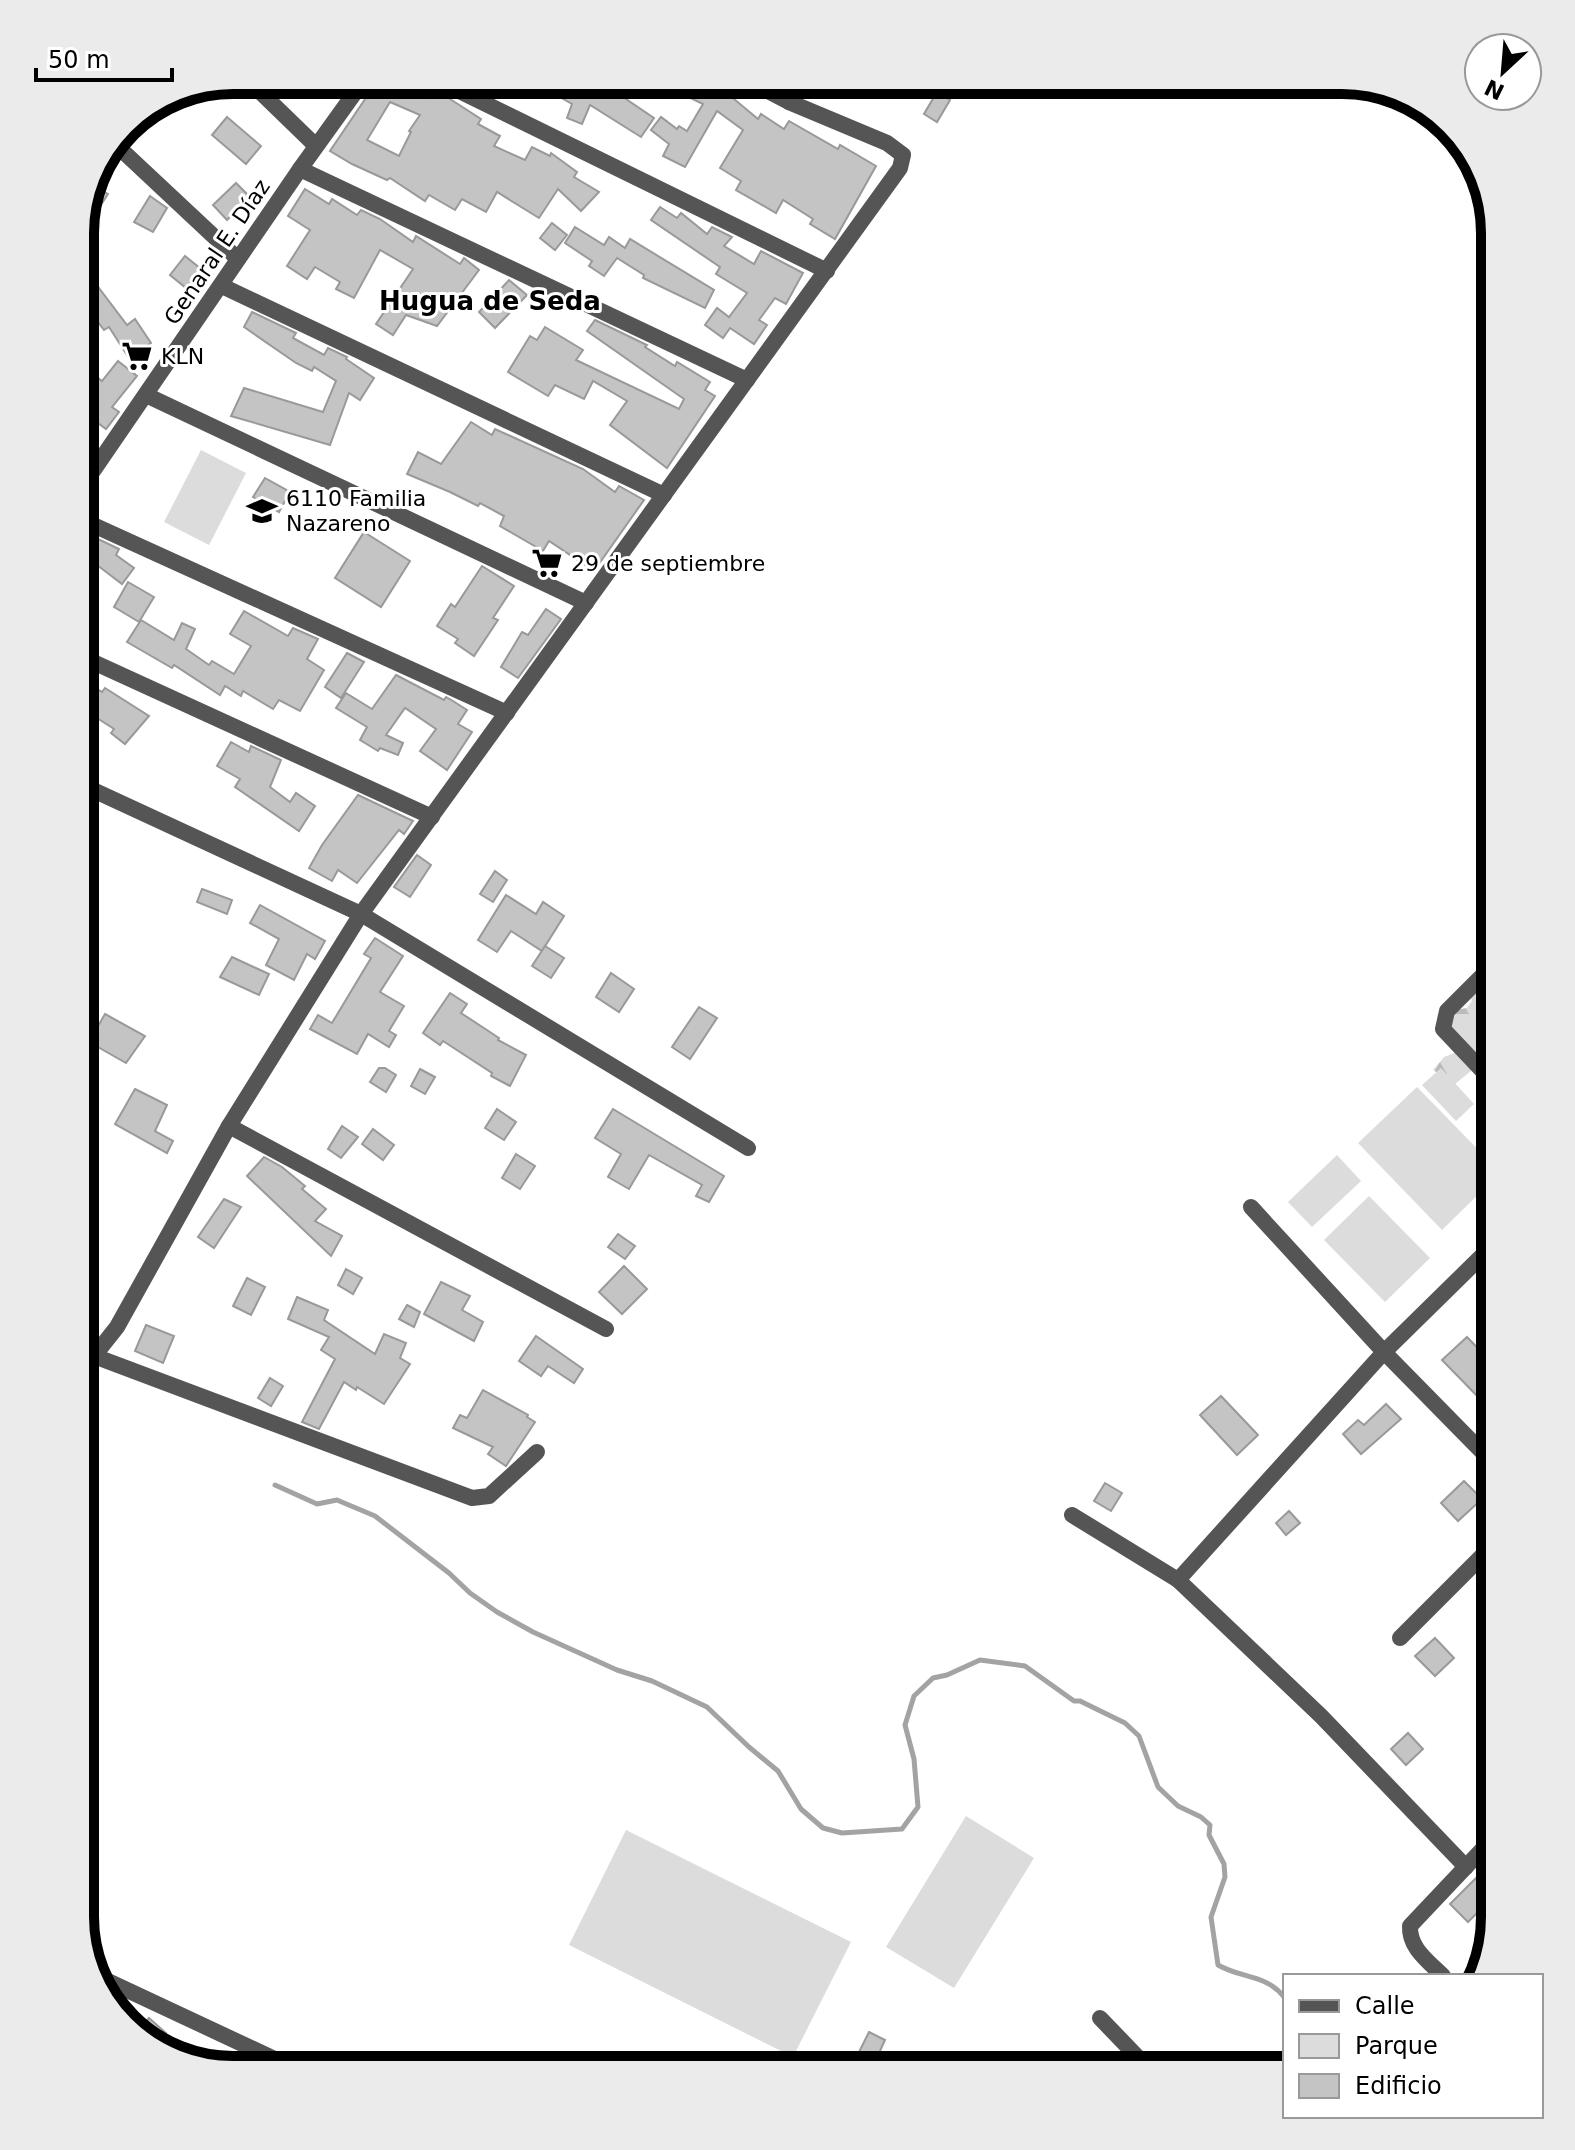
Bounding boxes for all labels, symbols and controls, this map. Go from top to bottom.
scale bar [36,32,172,82]
north arrow [1463,32,1543,112]
text: 50 m [48,46,110,74]
text: N [1481,74,1508,105]
street label: Genaral E. Díaz [159,175,275,329]
district label: Hugua de Seda [379,286,601,316]
supermarket icon: KLN [120,339,154,373]
place label: KLN [161,344,204,369]
place label: 6110 Familia Nazareno [286,486,426,536]
school or university icon: 6110 Familia Nazareno [245,494,279,528]
supermarket icon: 29 de septiembre [530,546,564,580]
place label: 29 de septiembre [571,551,765,576]
legend [1283,1974,1543,2118]
text: Calle [1355,1992,1415,2020]
text: Parque [1355,2032,1438,2060]
text: Edificio [1355,2072,1442,2100]

